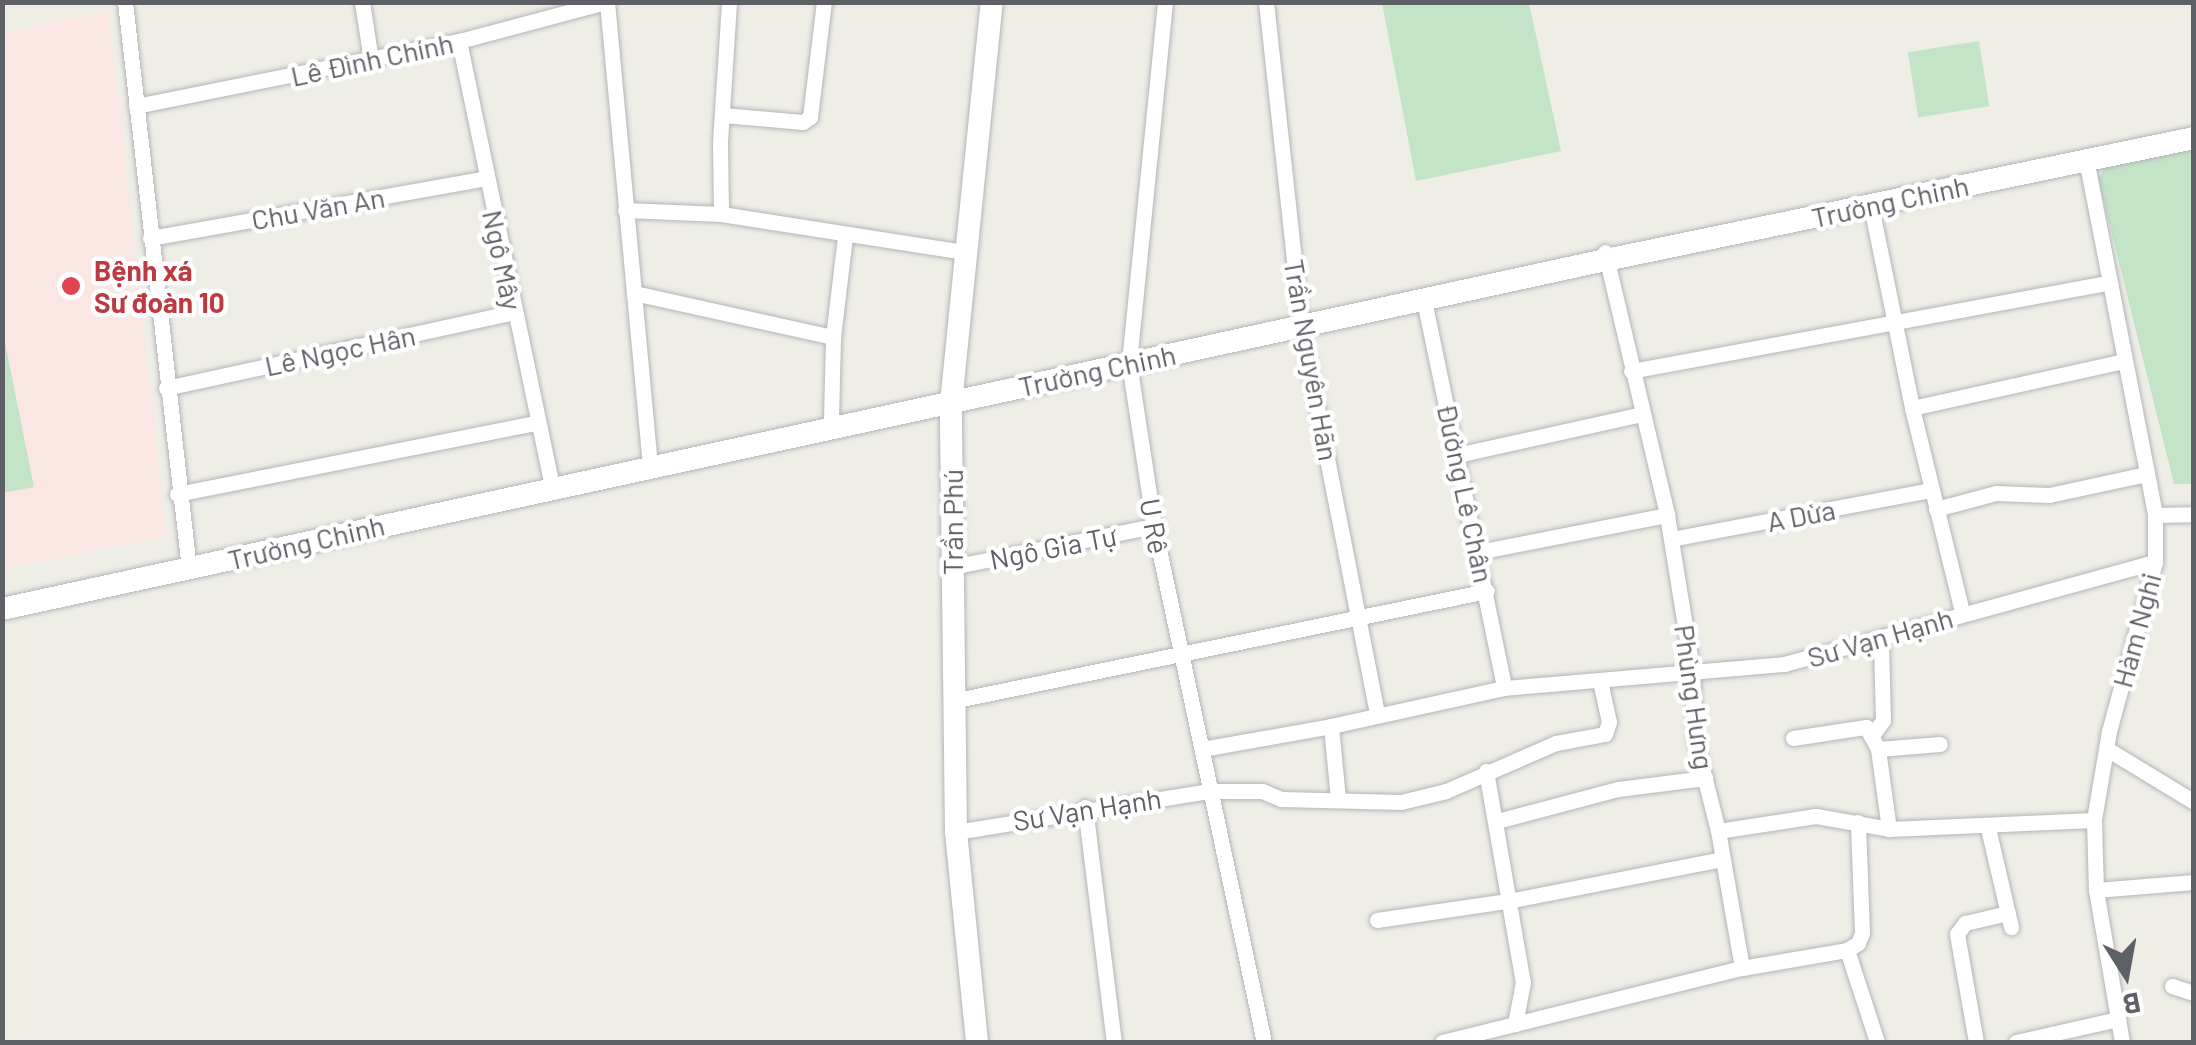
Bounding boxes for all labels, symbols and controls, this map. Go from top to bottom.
street label: Lê Đình Chính [288,25,456,93]
street label: Trường Chinh [1808,168,1972,234]
street label: Chu Văn An [249,180,387,236]
street label: Ngô Mây [476,207,530,313]
place label: Bệnh xá Sư đoàn 10 [94,253,225,319]
street label: Trần Nguyên Hãn [1278,257,1346,463]
marker: Bệnh xá Sư đoàn 10 [58,273,84,299]
street label: Lê Ngọc Hân [262,318,418,382]
street label: Trường Chinh [1015,337,1179,403]
street label: Đường Lê Chân [1431,400,1501,586]
street label: Trần Phú [935,469,969,575]
street label: A Dừa [1764,492,1838,538]
street label: U Rê [1134,496,1176,556]
street label: Trường Chinh [224,508,388,576]
street label: Ngô Gia Tự [987,518,1119,576]
street label: Hàm Nghi [2105,569,2167,691]
street label: Sư Vạn Hạnh [1803,600,1957,674]
street label: Phùng Hưng [1668,622,1722,772]
street label: Sư Vạn Hạnh [1010,781,1164,837]
north arrow [2076,925,2176,1025]
text: B [2120,986,2143,1023]

